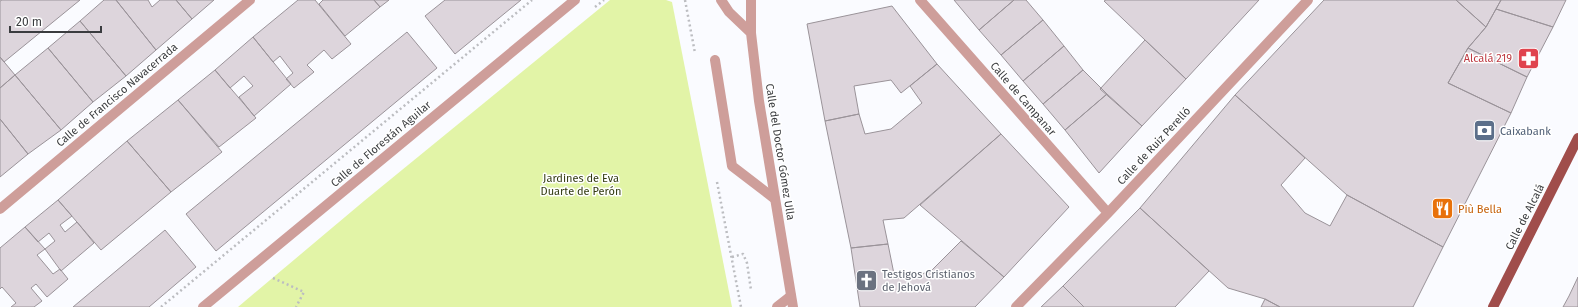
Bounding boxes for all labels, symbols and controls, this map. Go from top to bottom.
scale bar [10,8,101,34]
text: 20 m [16,15,42,29]
street label: Calle de Francisco Navacerrada [54,40,180,150]
pharmacy icon: Alcalá 219 [1515,45,1541,71]
place label: Alcalá 219 [1464,52,1512,65]
street label: Calle de Campanar [988,60,1059,139]
street label: Calle del Doctor Gómez Ulla [763,83,797,221]
street label: Calle de Florestán Aguilar [328,98,434,190]
street label: Calle de Ruiz Perelló [1115,104,1193,188]
bank icon: Caixabank [1471,118,1497,144]
place label: Caixabank [1500,125,1551,138]
park label: Jardines de Eva Duarte de Perón [541,172,621,198]
street label: Calle de Alcalá [1503,182,1547,252]
restaurant icon: Più Bella [1430,196,1456,222]
place label: Più Bella [1458,203,1502,216]
church icon: Testigos Cristianos de Jehová [854,267,880,293]
place label: Testigos Cristianos de Jehová [882,268,975,294]

